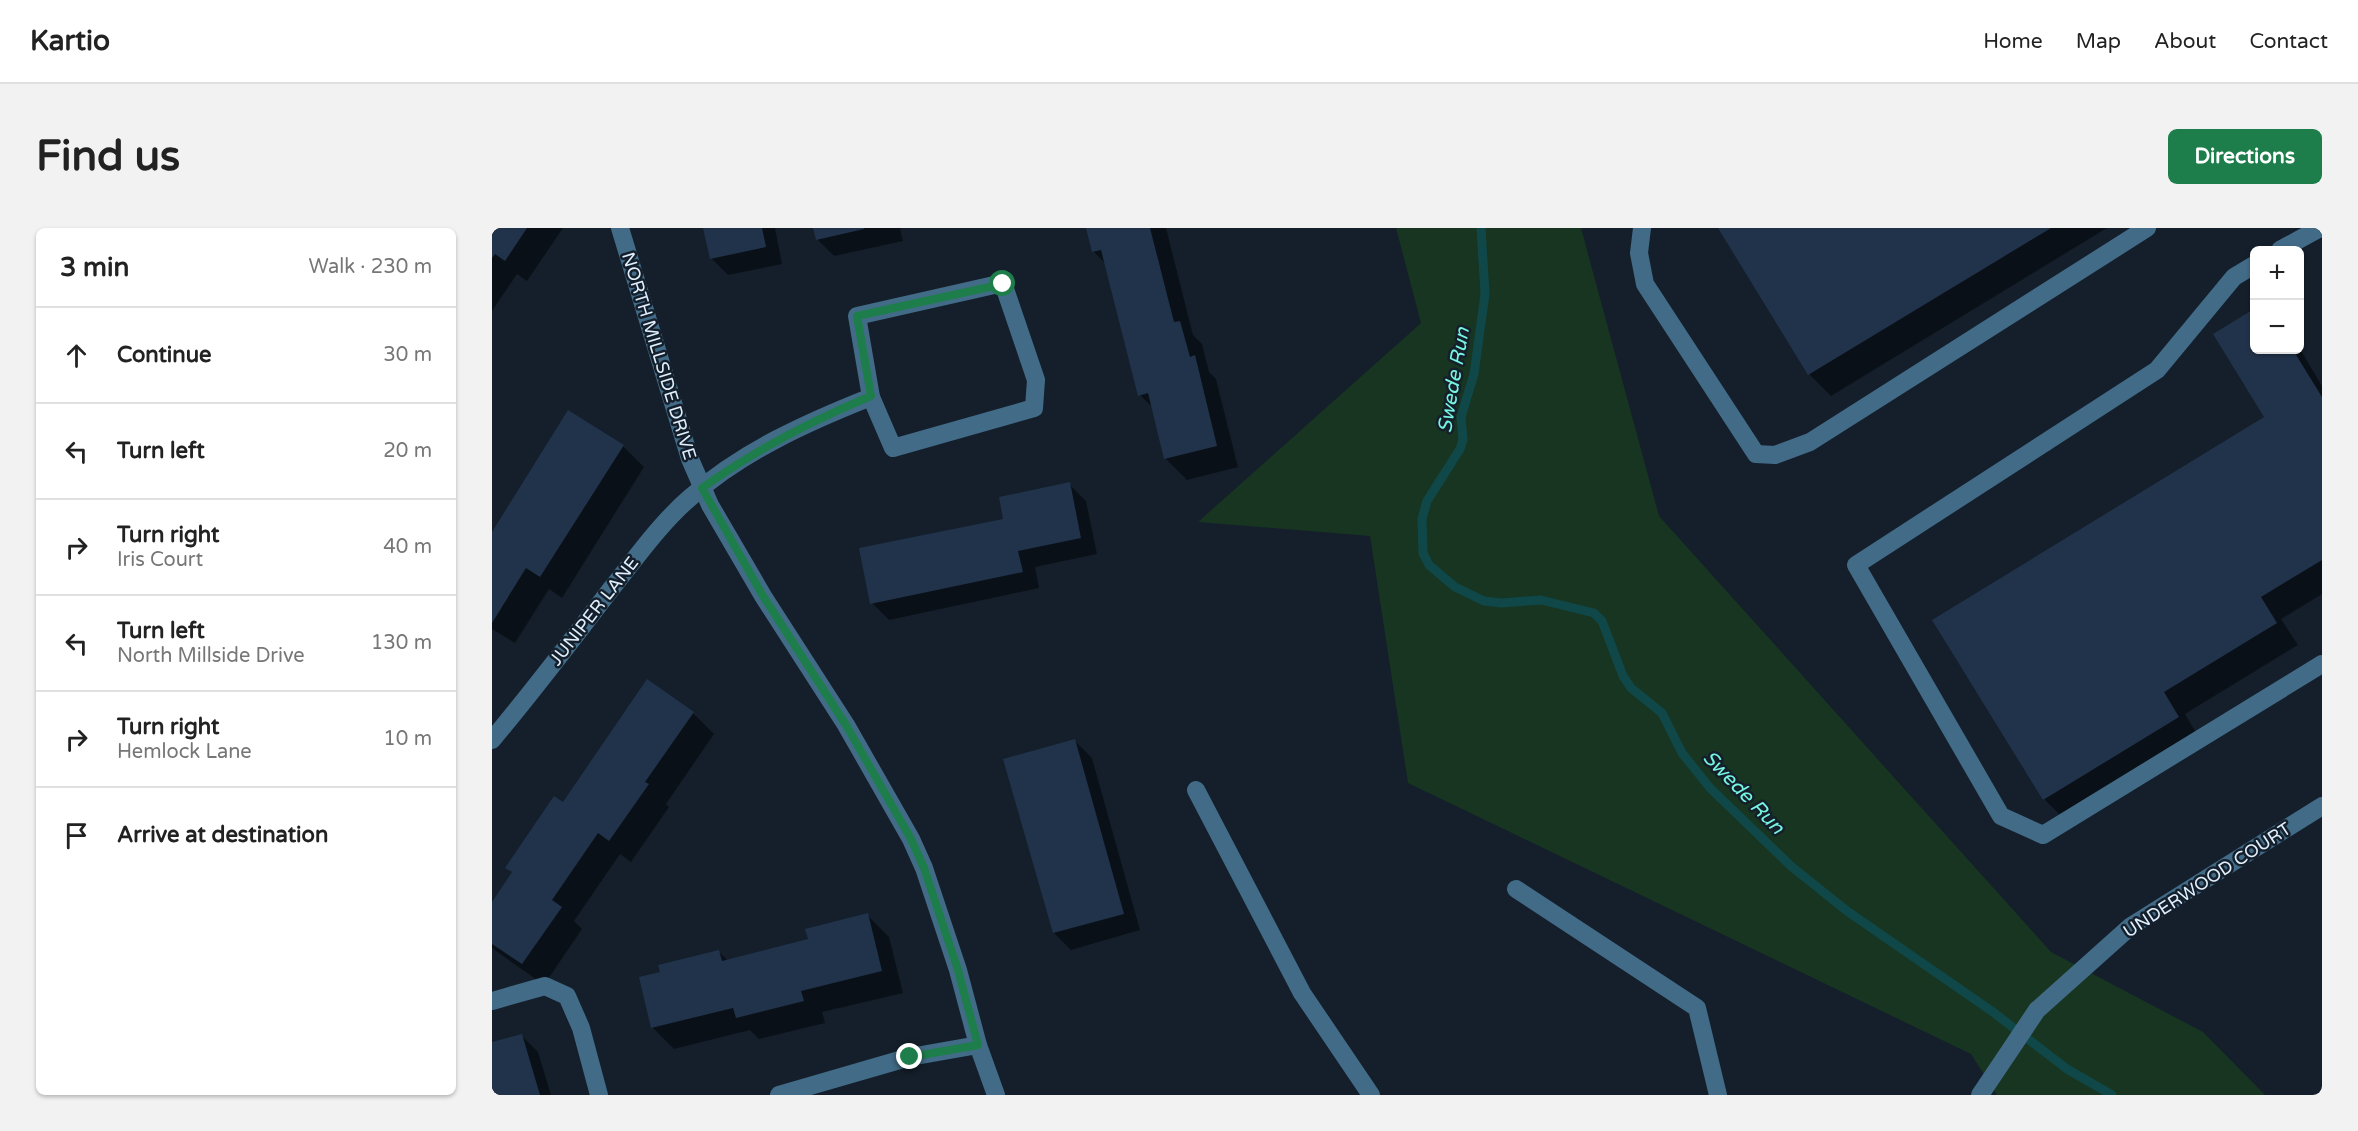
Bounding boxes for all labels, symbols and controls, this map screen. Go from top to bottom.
text: Kartio [30,24,110,58]
text: Home [1983,29,2043,54]
text: Map [2076,29,2121,54]
text: About [2154,29,2216,54]
text: Contact [2249,29,2328,54]
button: Directions [2168,129,2322,184]
text: Find us [36,131,180,182]
map controls [2250,246,2304,354]
button: + [2250,246,2304,300]
street label: NORTH MILLSIDE DRIVE [617,250,701,462]
text: 3 min [60,252,129,283]
text: Walk · 230 m [309,255,432,279]
route start [989,270,1015,296]
button: − [2250,300,2304,354]
water label: Swede Run [1433,325,1475,435]
icon: ahead [60,339,93,372]
text: Continue [117,342,212,368]
text: 30 m [383,343,432,367]
icon: left [60,435,93,468]
text: Turn left [117,438,205,464]
text: 20 m [383,439,432,463]
text: Turn right [117,522,219,548]
icon: right [60,531,93,564]
text: 40 m [383,535,432,559]
text: Iris Court [117,548,203,572]
street label: JUNIPER LANE [545,552,643,670]
text: Turn left [117,618,205,644]
icon: left [60,627,93,660]
text: 130 m [371,631,432,655]
text: North Millside Drive [117,644,305,668]
text: Turn right [117,714,219,740]
icon: right [60,723,93,756]
text: 10 m [383,727,432,751]
text: Hemlock Lane [117,740,252,764]
water label: Swede Run [1698,746,1789,840]
street label: UNDERWOOD COURT [2119,817,2295,943]
icon: arrive [60,819,93,852]
text: Arrive at destination [117,822,328,848]
route end [896,1043,922,1069]

